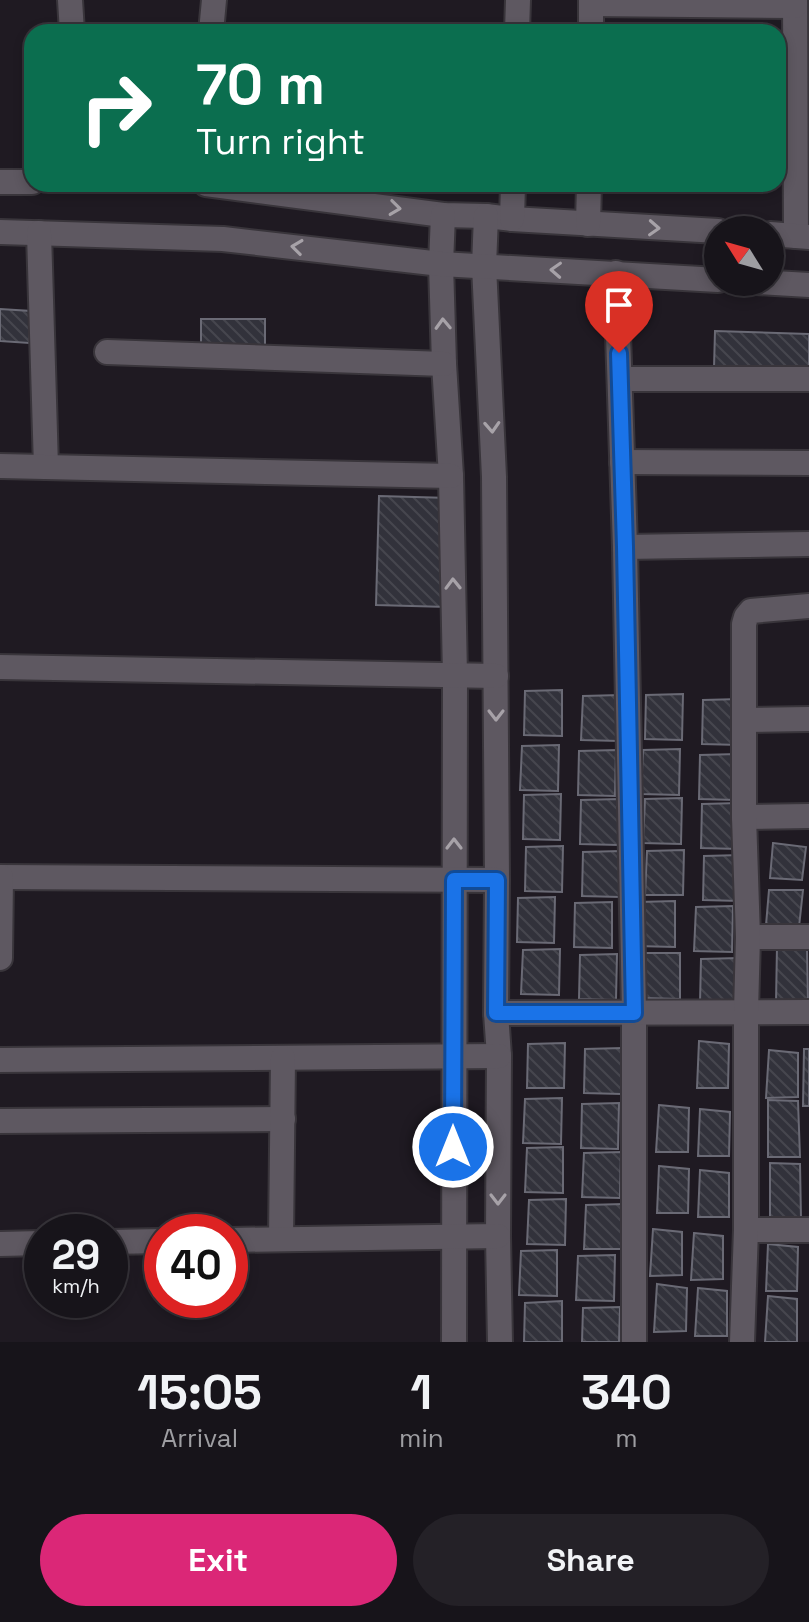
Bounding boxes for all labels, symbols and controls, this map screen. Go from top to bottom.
text: 70 m [196,49,325,120]
icon: right [64,56,168,160]
text: Turn right [196,119,365,165]
one-way arrow [389,200,402,217]
north arrow [704,216,784,296]
map controls [704,216,784,296]
one-way arrow [648,219,661,236]
one-way arrow [291,239,304,256]
one-way arrow [549,262,562,279]
pin [585,271,653,353]
icon: arrive [597,283,641,327]
one-way arrow [434,317,452,330]
one-way arrow [483,421,500,434]
one-way arrow [444,577,462,590]
one-way arrow [487,709,505,722]
one-way arrow [445,837,463,850]
position arrow [411,1105,495,1189]
one-way arrow [489,1193,507,1206]
speed limit sign: 40 [144,1214,248,1318]
text: 29 [52,1230,100,1281]
text: km/h [52,1273,100,1299]
text: 15:05 [137,1362,262,1423]
text: 1 [411,1362,432,1423]
text: 340 [581,1362,672,1423]
text: Arrival [161,1421,238,1455]
text: min [399,1421,444,1455]
text: m [615,1421,638,1455]
button: Exit [40,1514,397,1606]
button: Share [413,1514,769,1606]

